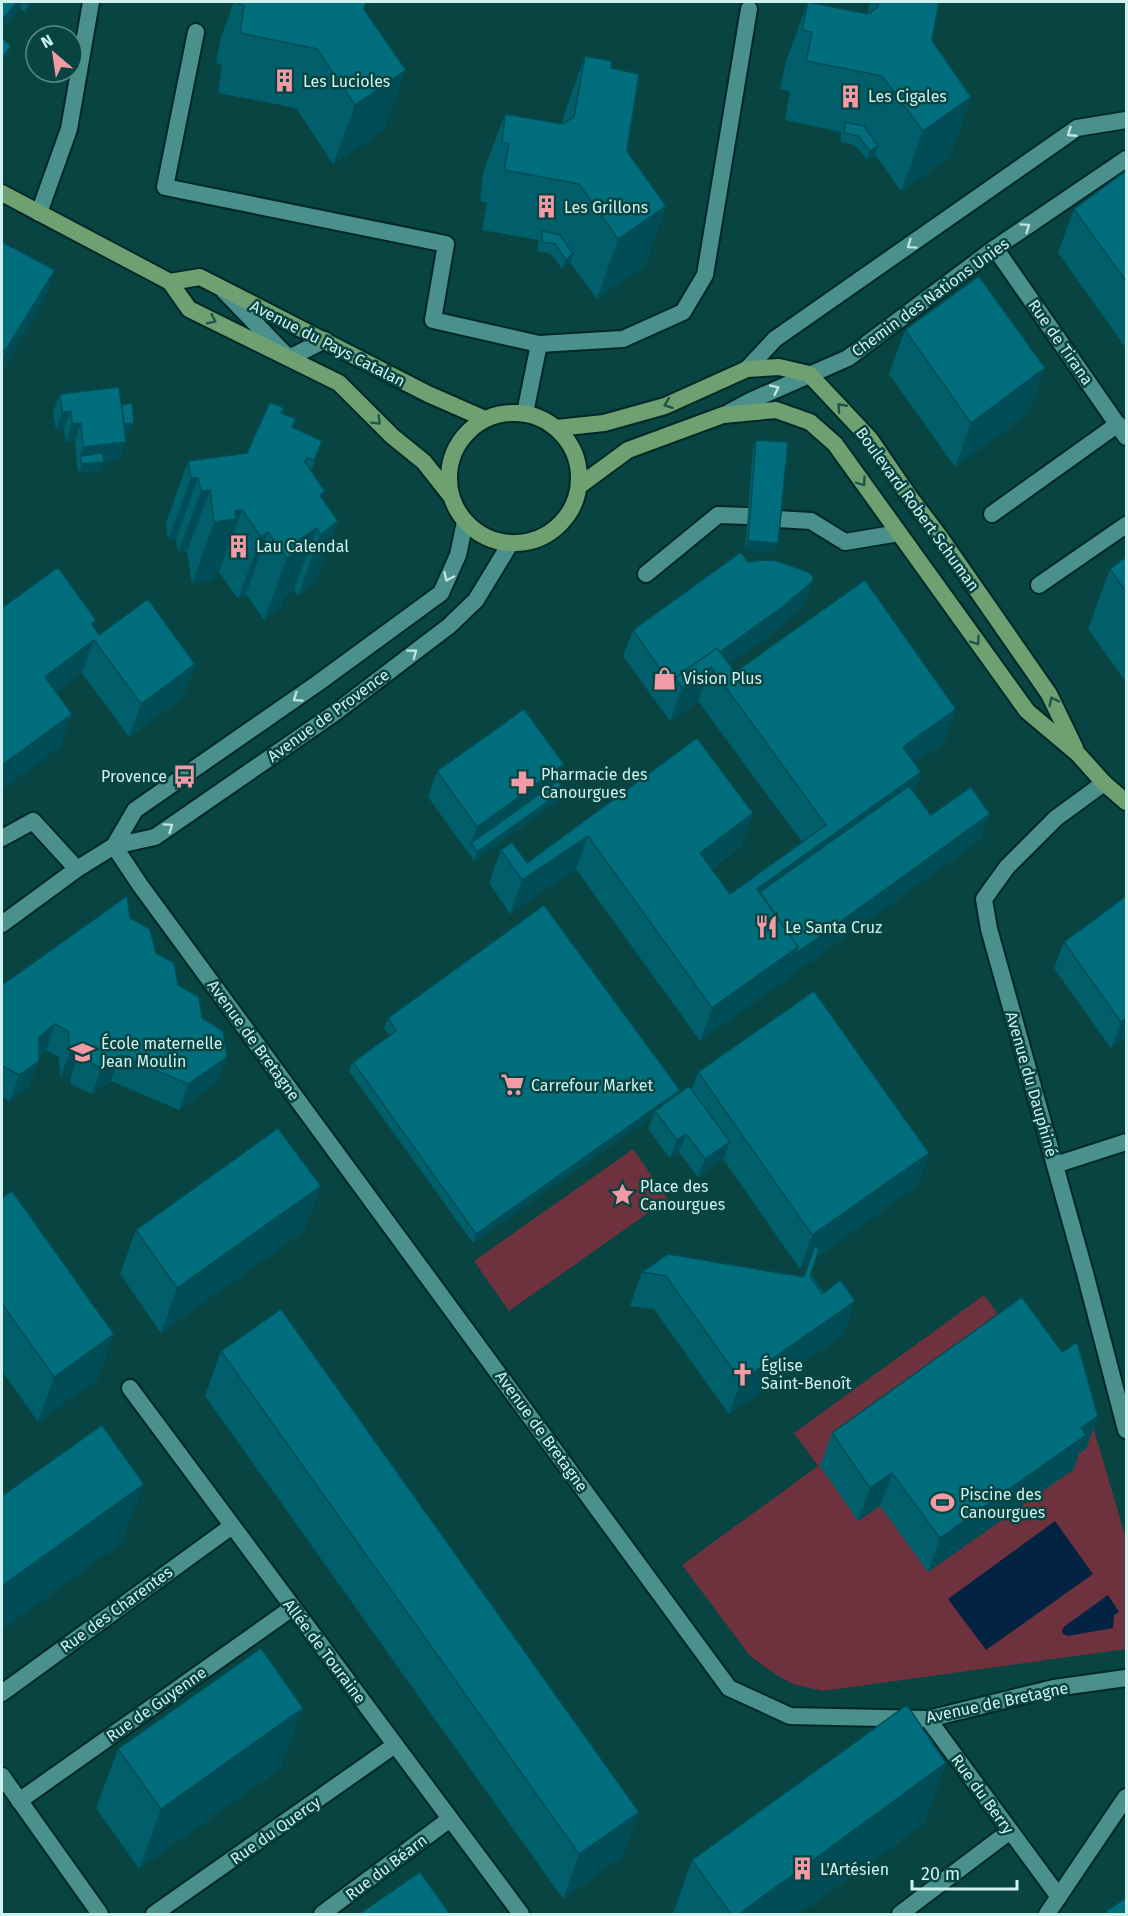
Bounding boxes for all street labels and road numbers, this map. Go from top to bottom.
street label: Chemin des Nations Unies [848,234,1013,361]
street label: Avenue du Pays Catalan [247,296,408,391]
street label: Rue de Tirana [1024,296,1097,389]
street label: Boulevard Robert Schuman [852,424,983,595]
street label: Avenue de Provence [264,665,393,766]
street label: Avenue de Bretagne [203,976,304,1104]
street label: Avenue du Dauphiné [1002,1009,1061,1159]
street label: Avenue de Bretagne [491,1367,592,1495]
street label: Rue des Charentes [56,1562,176,1657]
street label: Allée de Touraine [279,1595,370,1707]
street label: Rue de Guyenne [103,1663,210,1746]
street label: Avenue de Bretagne [924,1678,1070,1727]
street label: Rue du Berry [947,1751,1018,1838]
street label: Rue du Quercy [227,1792,324,1868]
street label: Rue du Béarn [342,1830,431,1904]

